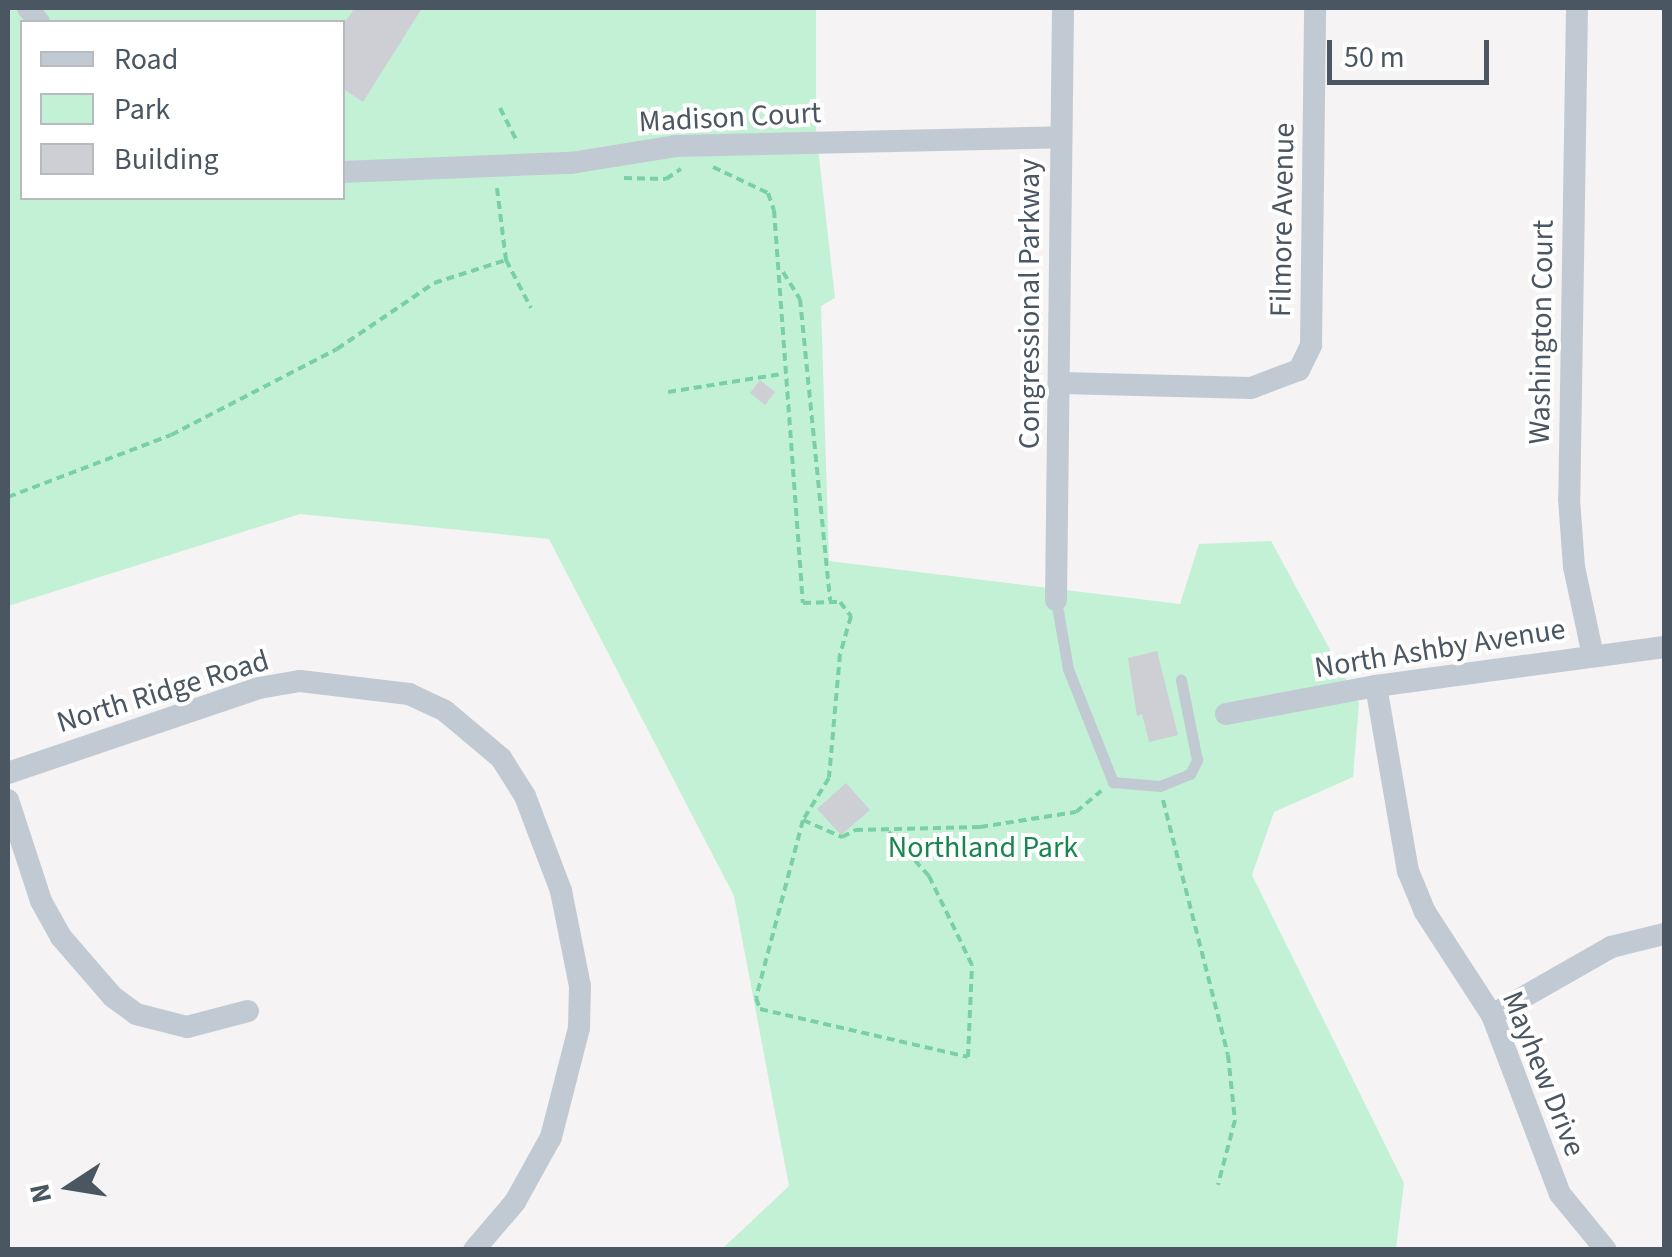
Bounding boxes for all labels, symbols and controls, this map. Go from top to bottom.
legend [20,20,345,200]
scale bar [1332,20,1494,82]
text: 50 m [1344,36,1405,79]
text: Road [114,38,178,81]
text: Park [114,88,170,131]
street label: Madison Court [638,95,822,141]
street label: Filmore Avenue [1263,122,1303,318]
text: Building [114,138,219,181]
street label: Congressional Parkway [1012,159,1048,449]
street label: Washington Court [1522,219,1562,445]
street label: North Ashby Avenue [1312,611,1568,687]
street label: North Ridge Road [53,643,273,741]
park label: Northland Park [888,830,1078,866]
street label: Mayhew Drive [1494,986,1592,1162]
north arrow [20,1137,120,1237]
text: N [19,1180,62,1207]

